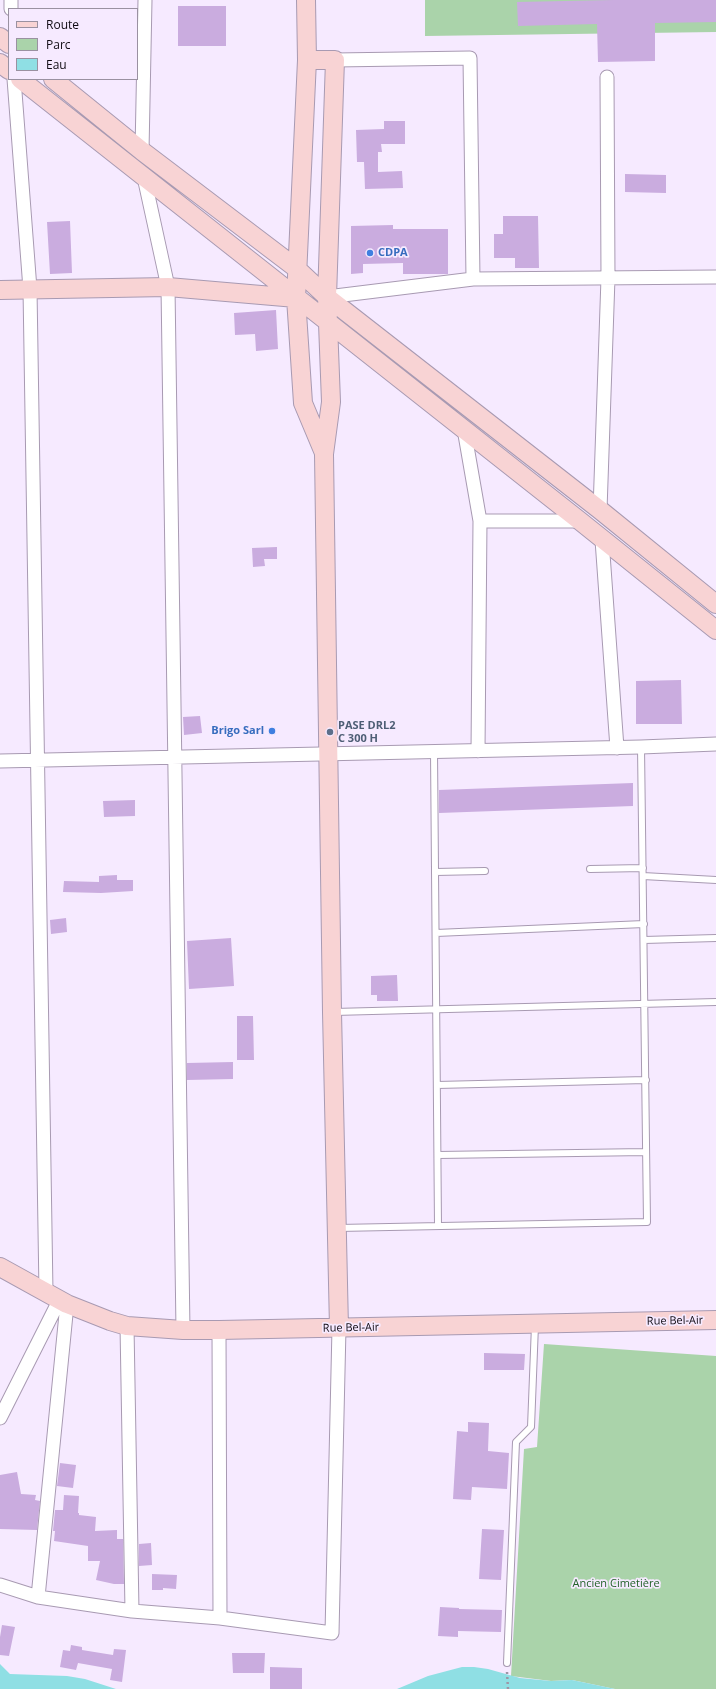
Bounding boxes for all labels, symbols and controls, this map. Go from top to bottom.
legend [8,8,138,80]
text: Route [46,16,79,33]
text: Parc [46,36,71,53]
text: Eau [46,56,67,73]
place label: CDPA [378,246,408,260]
marker: CDPA [365,248,375,258]
place label: PASE DRL2 C 300 H [338,719,395,745]
place label: Brigo Sarl [211,724,264,738]
marker: Brigo Sarl [267,726,277,736]
marker: PASE DRL2 C 300 H [325,727,335,737]
street label: Rue Bel-Air [647,1314,703,1328]
street label: Rue Bel-Air [323,1321,379,1335]
park label: Ancien Cimetière [572,1577,660,1591]

